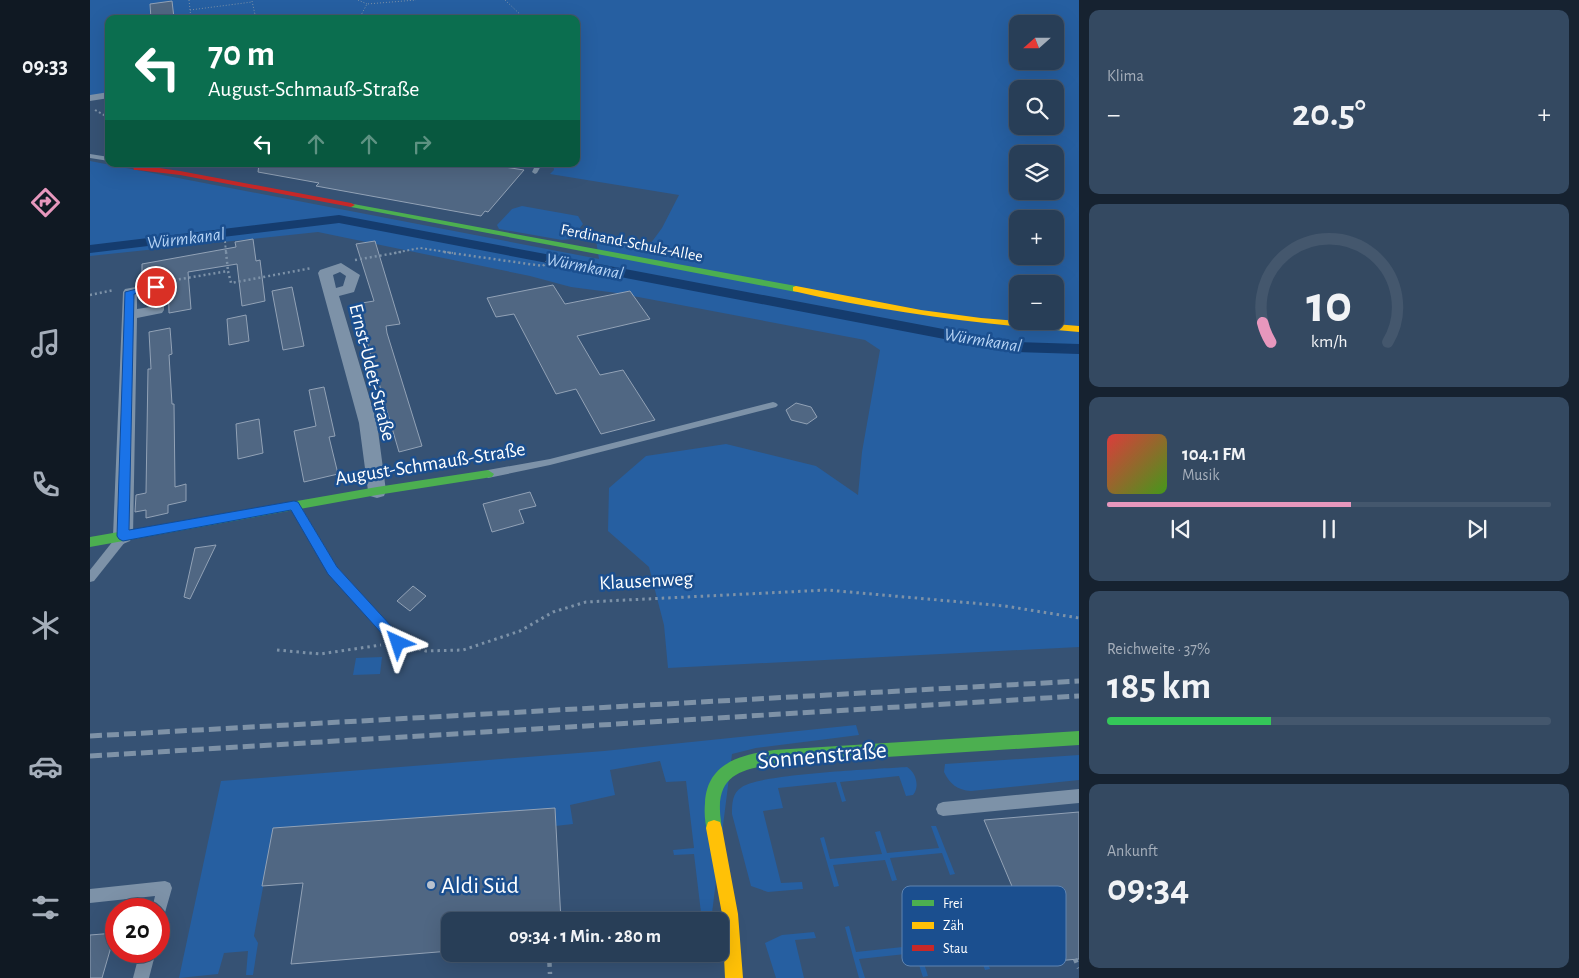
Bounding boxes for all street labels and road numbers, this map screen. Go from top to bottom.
street label: Ferdinand-Schulz-Allee [559,221,704,265]
street label: Ernst-Udet-Straße [345,302,399,443]
street label: August-Schmauß-Straße [334,439,527,489]
street label: Klausenweg [599,569,694,593]
street label: Sonnenstraße [756,738,888,774]

